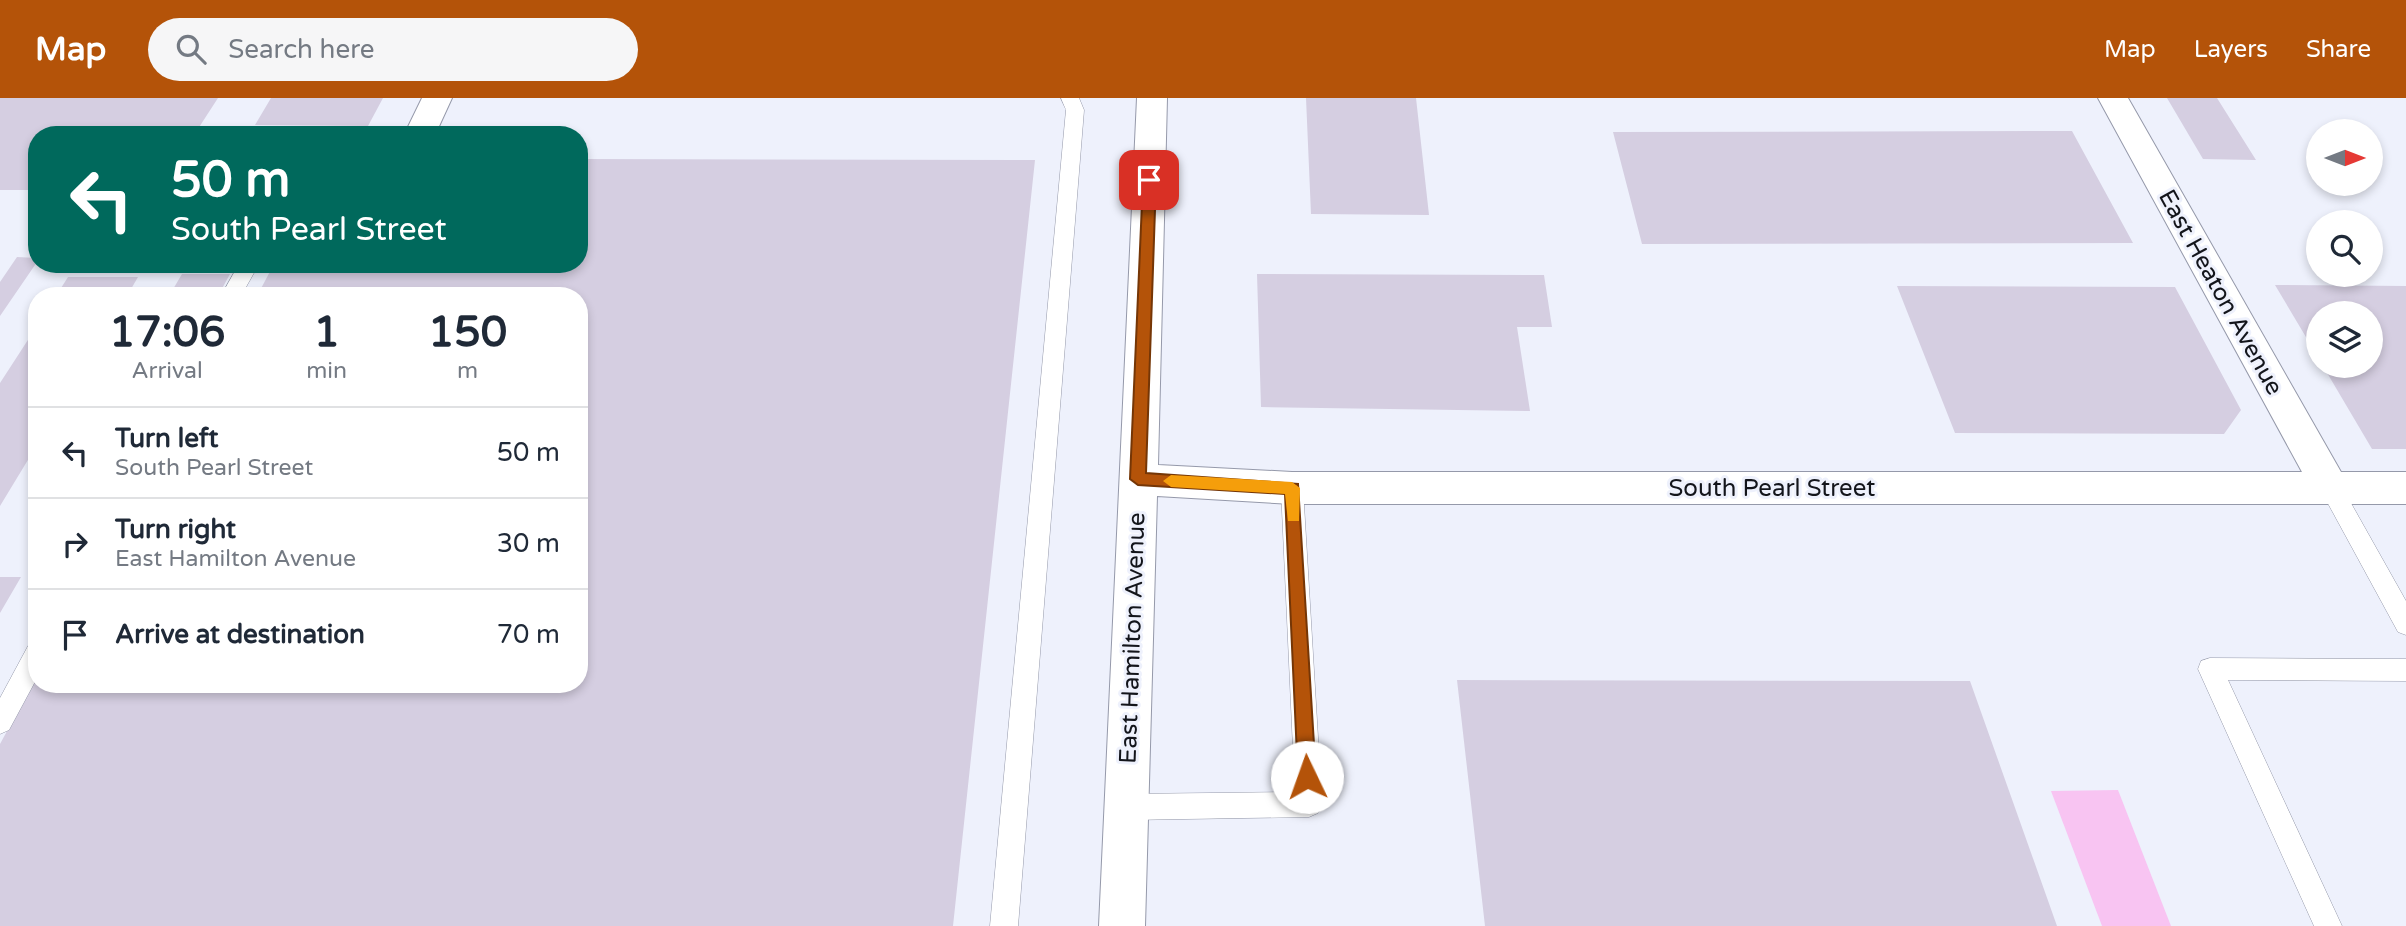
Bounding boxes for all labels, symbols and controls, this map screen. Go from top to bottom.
search box [148,18,638,81]
text: Map [35,30,106,69]
icon: search [172,30,210,68]
text: Search here [228,34,374,65]
text: Map [2104,35,2156,64]
text: Layers [2194,35,2268,64]
text: Share [2306,35,2371,64]
north arrow [2306,119,2384,196]
map controls [2306,119,2383,378]
pin [1119,150,1179,210]
text: 50 m [171,151,290,210]
icon: left [56,154,147,245]
icon: arrive [1130,161,1168,199]
street label: East Heaton Avenue [2152,184,2289,400]
button: search [2306,210,2383,287]
text: South Pearl Street [171,211,447,249]
button: layers [2306,301,2383,378]
text: 17:06 [109,307,225,358]
text: 1 [313,307,340,358]
text: 150 [428,307,507,358]
text: Arrival [132,357,203,385]
text: min [306,357,347,385]
text: m [457,357,478,385]
text: Turn left [115,423,218,454]
icon: left [56,434,94,472]
text: 50 m [497,437,560,468]
text: South Pearl Street [115,454,313,482]
street label: South Pearl Street [1669,474,1875,503]
street label: East Hamilton Avenue [1114,512,1151,764]
text: Turn right [115,514,236,545]
icon: right [56,525,94,563]
text: 30 m [497,528,560,559]
text: East Hamilton Avenue [115,545,356,573]
icon: arrive [56,616,94,654]
text: Arrive at destination [115,619,365,650]
text: 70 m [497,619,560,650]
position arrow [1270,740,1344,814]

